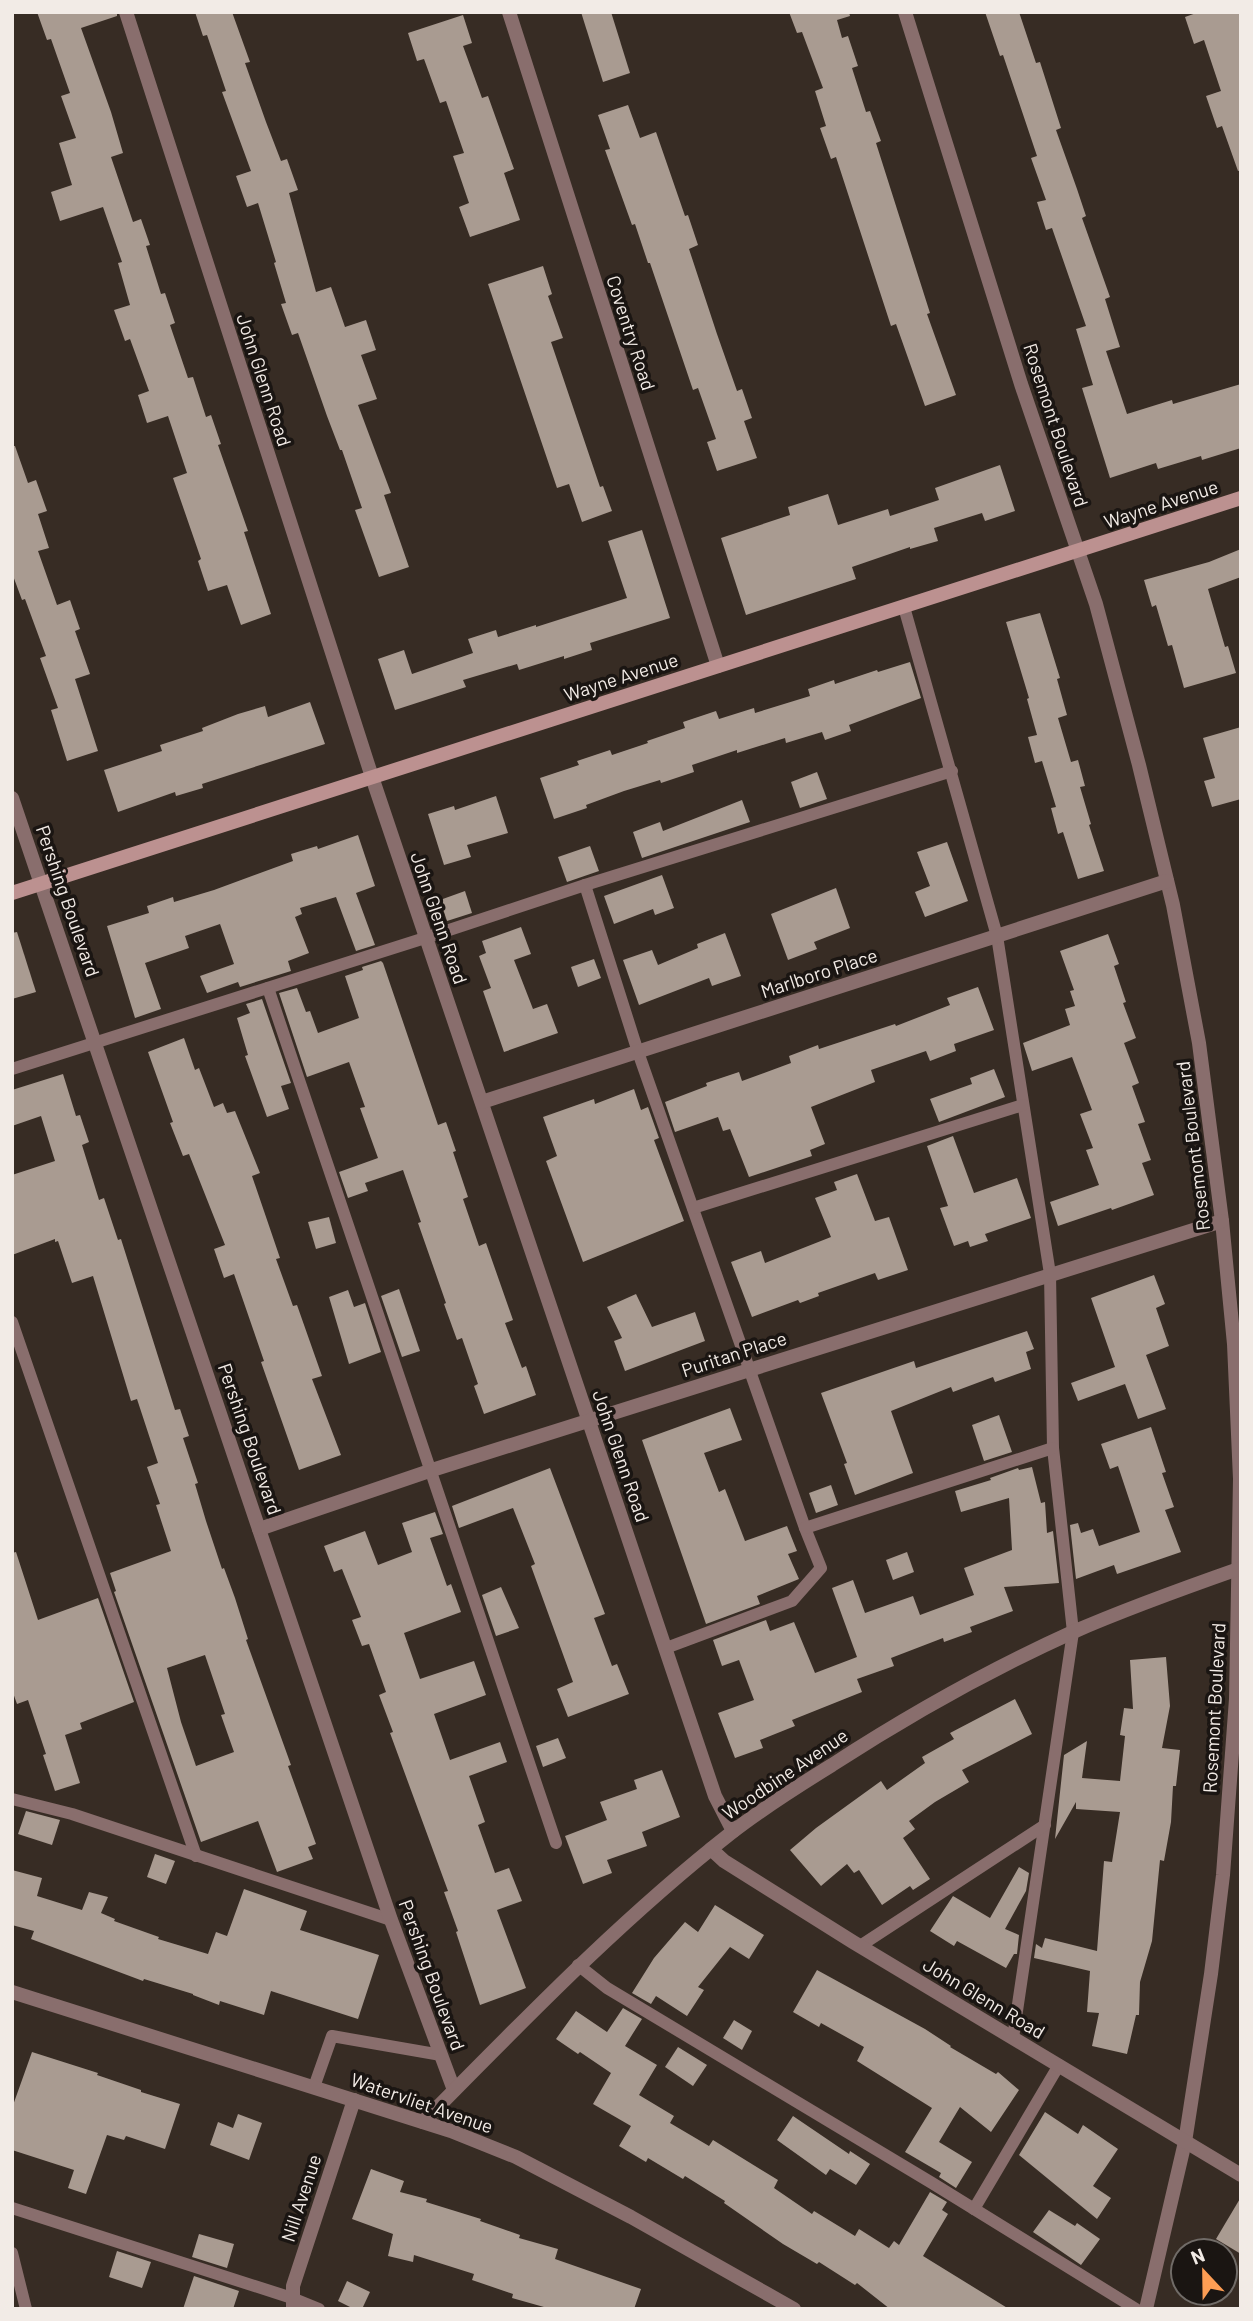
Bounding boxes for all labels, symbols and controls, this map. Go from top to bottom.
street label: Coventry Road [602,272,661,393]
street label: John Glenn Road [232,311,297,449]
street label: Rosemont Boulevard [1019,340,1094,509]
street label: Wayne Avenue [1101,474,1221,533]
street label: Wayne Avenue [561,647,681,706]
street label: Pershing Boulevard [32,822,105,980]
street label: John Glenn Road [406,849,473,987]
street label: Marlboro Place [758,943,880,1002]
street label: Rosemont Boulevard [1171,1060,1214,1232]
street label: Puritan Place [678,1326,789,1381]
street label: Pershing Boulevard [214,1360,287,1518]
street label: John Glenn Road [588,1387,655,1525]
street label: Rosemont Boulevard [1198,1622,1229,1794]
street label: Woodbine Avenue [718,1723,852,1824]
street label: Pershing Boulevard [395,1896,470,2053]
street label: John Glenn Road [919,1952,1049,2043]
street label: Watervliet Avenue [348,2067,496,2138]
street label: Nill Avenue [276,2151,325,2244]
north arrow [1169,2237,1239,2307]
text: N [1187,2243,1208,2269]

